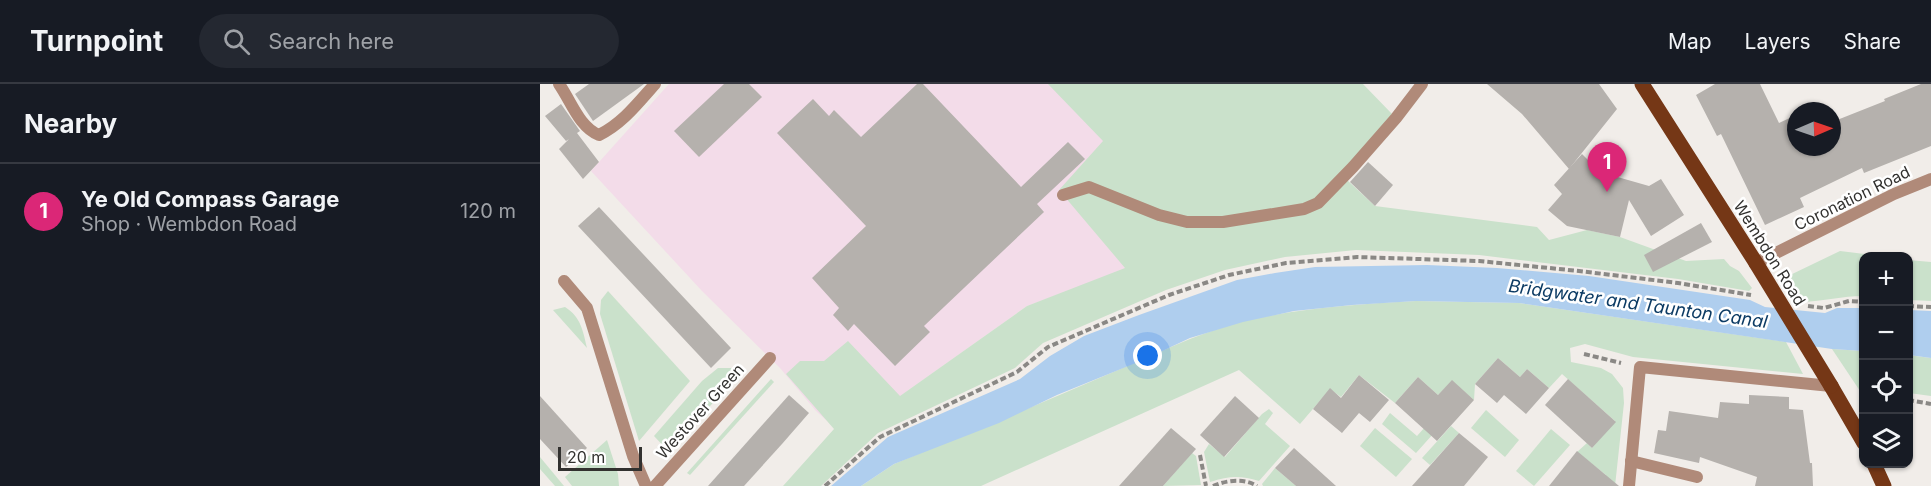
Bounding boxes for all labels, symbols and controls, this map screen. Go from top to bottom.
search box [199,14,619,68]
text: Turnpoint [30,24,163,58]
icon: search [220,25,253,58]
text: Search here [268,28,394,54]
text: Map [1668,29,1712,54]
text: Layers [1745,29,1811,54]
text: Share [1844,29,1901,54]
north arrow [1787,102,1841,156]
text: Nearby [24,108,117,139]
pin: 1 [1588,142,1626,192]
street label: Coronation Road [1791,161,1913,235]
text: Ye Old Compass Garage [81,186,339,212]
street label: Wembdon Road [1730,197,1810,309]
text: 1 [39,199,48,223]
text: 120 m [460,199,516,223]
text: Shop · Wembdon Road [81,212,297,236]
map controls [1859,252,1913,468]
button: + [1859,252,1913,306]
water label: Bridgwater and Taunton Canal [1507,275,1770,332]
button: − [1859,306,1913,360]
your location [1133,341,1162,370]
street label: Westover Green [652,359,748,463]
button: locate [1859,360,1913,414]
button: layers [1859,414,1913,468]
scale bar [558,444,642,472]
text: 20 m [567,447,605,467]

